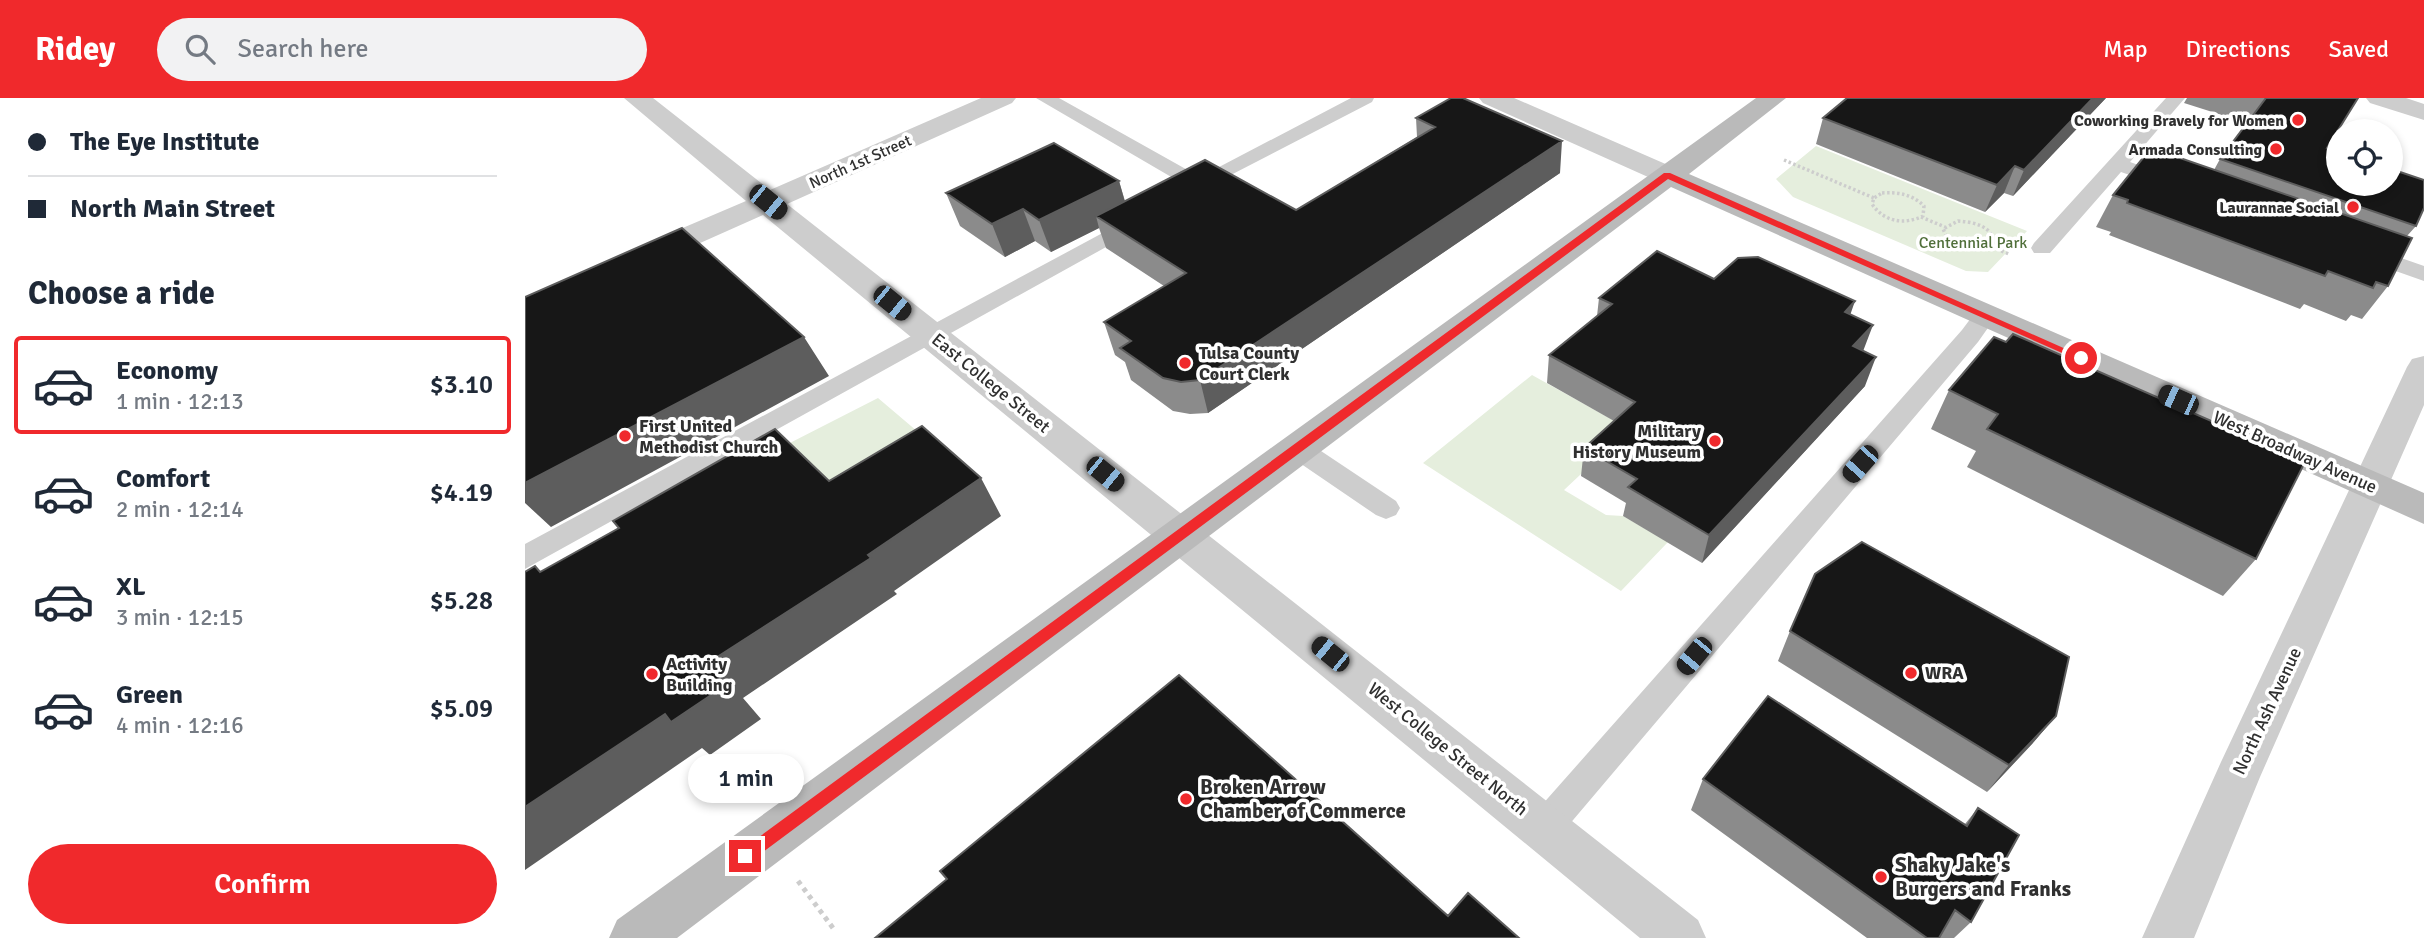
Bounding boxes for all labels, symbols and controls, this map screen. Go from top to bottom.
search box [157,18,647,81]
text: Ridey [35,29,115,70]
icon: search [181,30,219,68]
text: Search here [237,33,369,65]
text: Map [2103,34,2148,64]
text: Directions [2186,34,2291,64]
text: Saved [2329,34,2389,64]
place label: Coworking Bravely for Women [2074,111,2284,131]
marker: Coworking Bravely for Women [2290,112,2306,128]
map controls [2326,119,2403,196]
button: locate [2326,119,2403,196]
text: The Eye Institute [70,126,260,158]
street label: North 1st Street [806,130,915,193]
place label: Armada Consulting [2128,140,2262,160]
marker: Armada Consulting [2268,141,2284,157]
car [746,181,791,223]
text: North Main Street [70,193,275,225]
place label: Laurannae Social [2219,198,2339,218]
marker: Laurannae Social [2345,199,2361,215]
park label: Centennial Park [1919,233,2027,253]
text: Choose a ride [28,274,215,313]
car [870,282,915,324]
street label: East College Street [927,329,1055,437]
place label: Tulsa County Court Clerk [1199,342,1299,385]
route start [2065,342,2097,374]
icon: car [32,354,95,417]
text: Economy [116,355,218,387]
marker: Tulsa County Court Clerk [1177,355,1193,371]
text: $3.10 [430,369,493,401]
car [2155,382,2202,418]
text: 1 min · 12:13 [116,387,244,416]
street label: West Broadway Avenue [2210,406,2380,498]
place label: First United Methodist Church [639,415,779,458]
place label: Military History Museum [1572,420,1701,463]
marker: First United Methodist Church [617,428,633,444]
marker: Military History Museum [1707,433,1723,449]
car [1839,441,1882,487]
car [1083,453,1128,495]
icon: car [32,462,95,525]
text: Comfort [116,463,210,495]
text: $4.19 [430,477,493,509]
text: 2 min · 12:14 [116,495,244,524]
icon: car [32,570,95,633]
text: XL [116,571,146,603]
text: $5.28 [430,585,493,617]
text: 3 min · 12:15 [116,603,244,632]
car [1308,633,1353,675]
car [1673,633,1716,679]
street label: North Ash Avenue [2228,644,2306,778]
place label: Activity Building [666,653,733,696]
place label: WRA [1925,662,1964,684]
marker: WRA [1903,665,1919,681]
marker: Activity Building [644,666,660,682]
icon: car [32,678,95,741]
street label: West College Street North [1364,678,1532,820]
text: Green [116,679,183,711]
text: $5.09 [430,693,493,725]
text: 4 min · 12:16 [116,711,244,740]
callout: 1 min [687,754,803,804]
text: 1 min [718,764,774,793]
place label: Broken Arrow Chamber of Commerce [1200,774,1406,824]
marker: Broken Arrow Chamber of Commerce [1178,791,1194,807]
route end [729,840,761,872]
button: Confirm [28,844,497,924]
place label: Shaky Jake's Burgers and Franks [1895,852,2071,902]
marker: Shaky Jake's Burgers and Franks [1873,869,1889,885]

